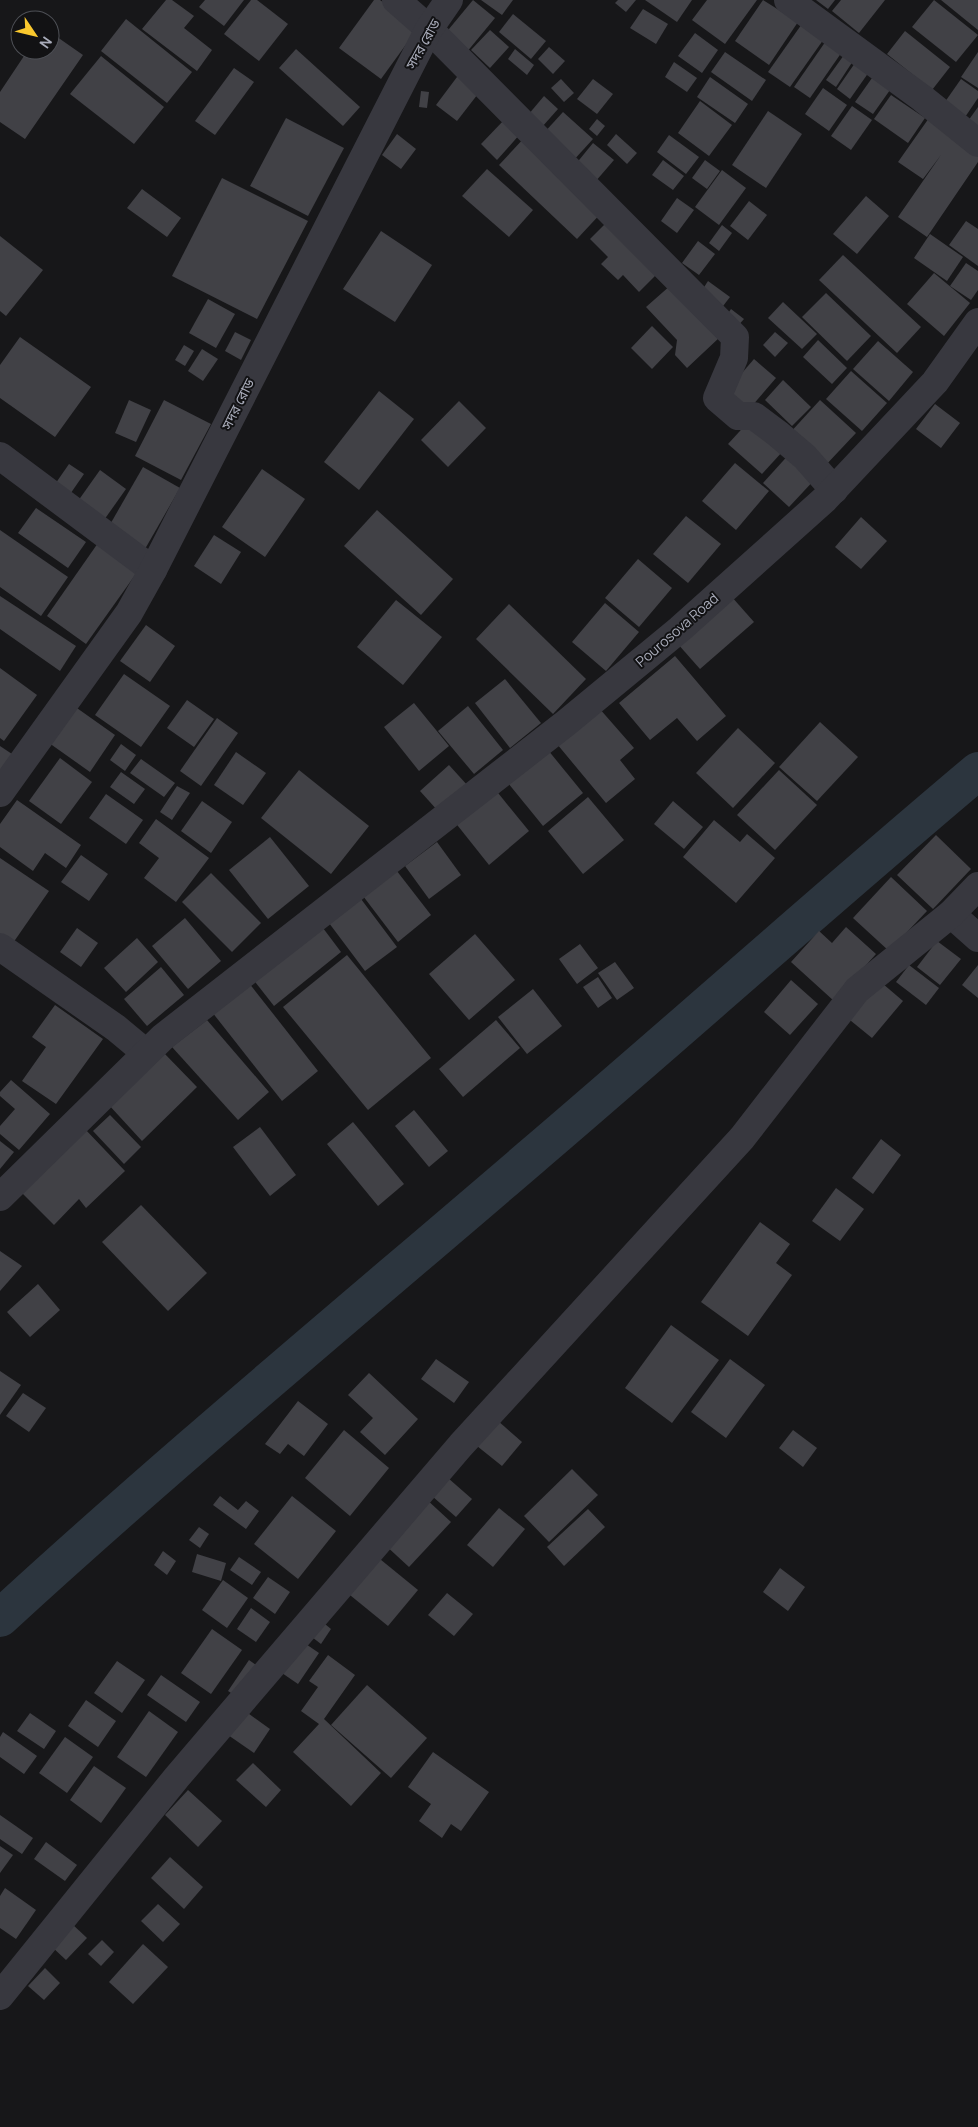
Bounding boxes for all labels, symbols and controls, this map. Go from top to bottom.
north arrow [10,10,60,60]
street label: সদর রোড [401,14,445,73]
text: N [35,33,57,52]
street label: সদর রোড [216,374,259,433]
street label: Pourosova Road [631,588,722,671]

